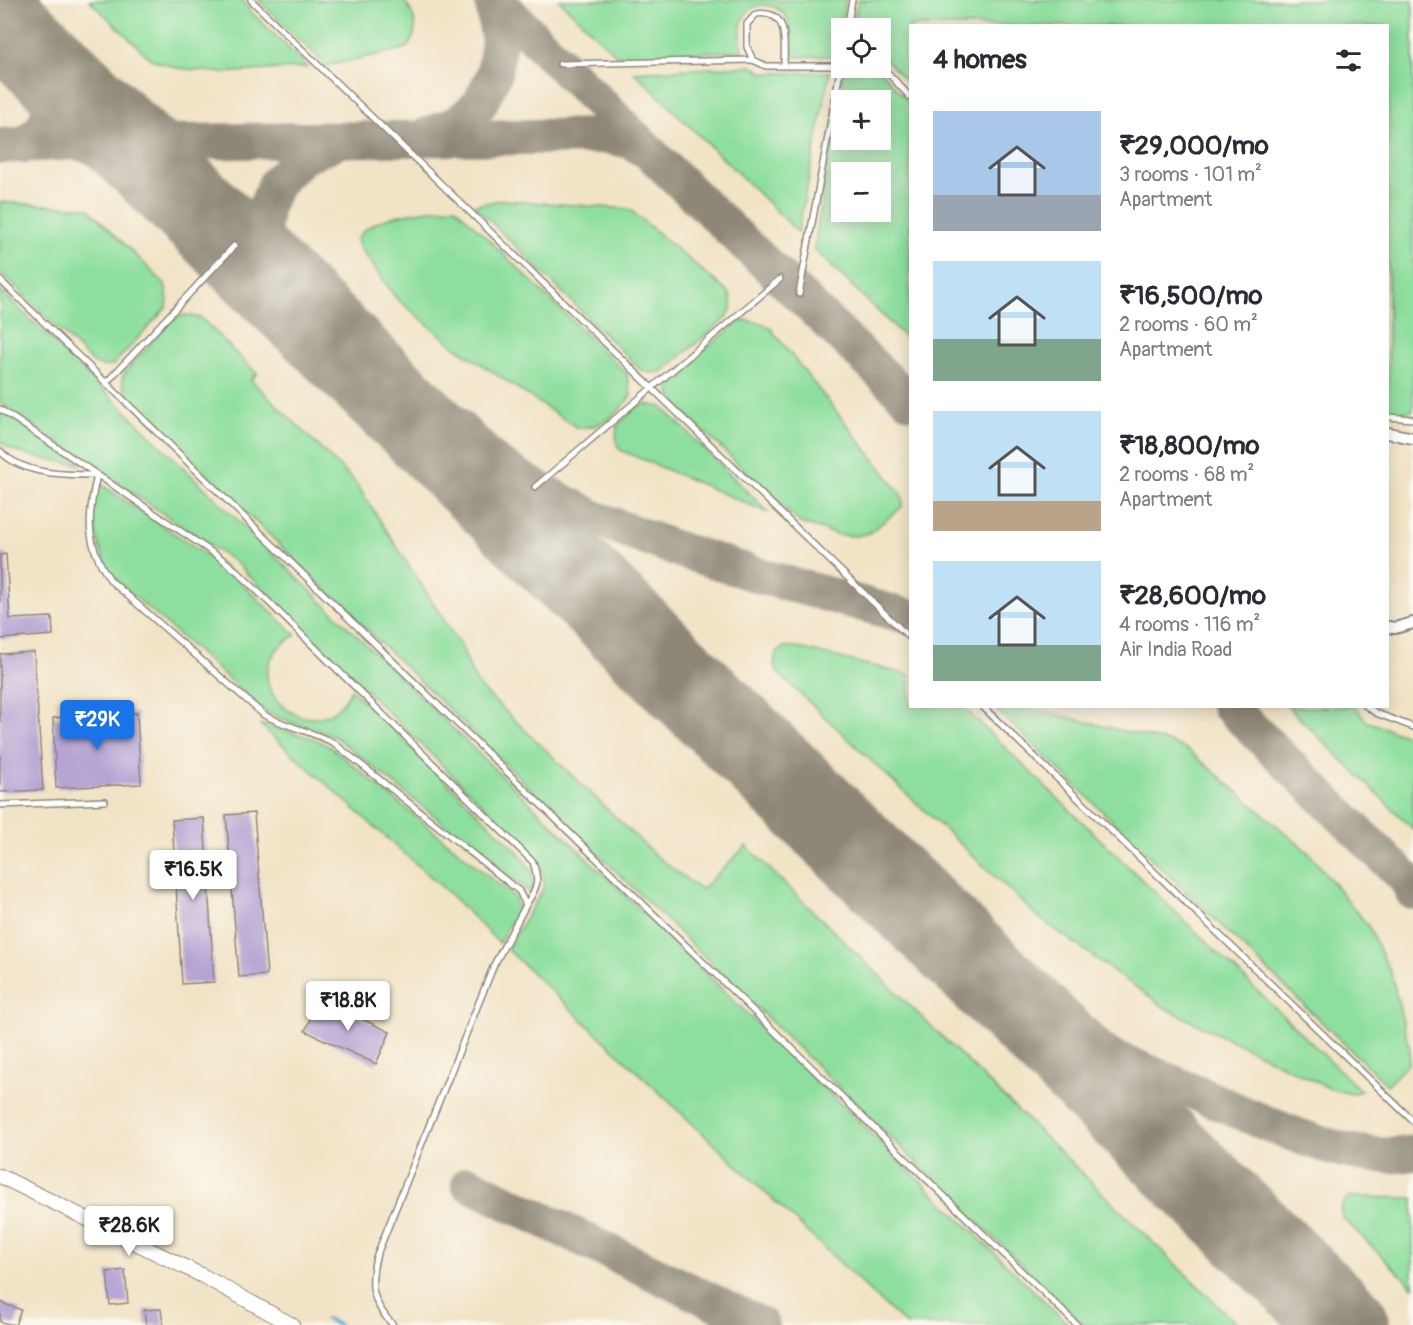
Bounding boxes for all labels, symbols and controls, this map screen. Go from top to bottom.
map controls [831,18,891,222]
button: locate [831,18,891,78]
text: 4 homes [933,44,1027,76]
icon: filters [1332,44,1365,77]
button: + [831,90,891,150]
text: ₹29,000/mo [1119,130,1269,162]
icon: home [981,135,1053,207]
button: − [831,162,891,222]
text: 3 rooms · 101 m² [1119,162,1262,187]
text: Apartment [1119,187,1212,212]
text: ₹16,500/mo [1119,280,1263,312]
icon: home [981,285,1053,357]
text: 2 rooms · 60 m² [1119,312,1258,337]
text: Apartment [1119,337,1212,362]
text: ₹18,800/mo [1119,430,1259,462]
icon: home [981,435,1053,507]
text: 2 rooms · 68 m² [1119,462,1254,487]
text: Apartment [1119,487,1212,512]
text: ₹28,600/mo [1119,580,1266,612]
icon: home [981,585,1053,657]
text: 4 rooms · 116 m² [1119,612,1260,637]
text: Air India Road [1119,637,1232,662]
pin: ₹29K [61,700,133,751]
text: ₹29K [74,707,120,732]
pin: ₹16.5K [144,850,242,901]
text: ₹16.5K [164,857,222,882]
pin: ₹18.8K [299,981,397,1032]
text: ₹18.8K [320,988,376,1013]
pin: ₹28.6K [80,1206,178,1257]
text: ₹28.6K [98,1213,160,1238]

